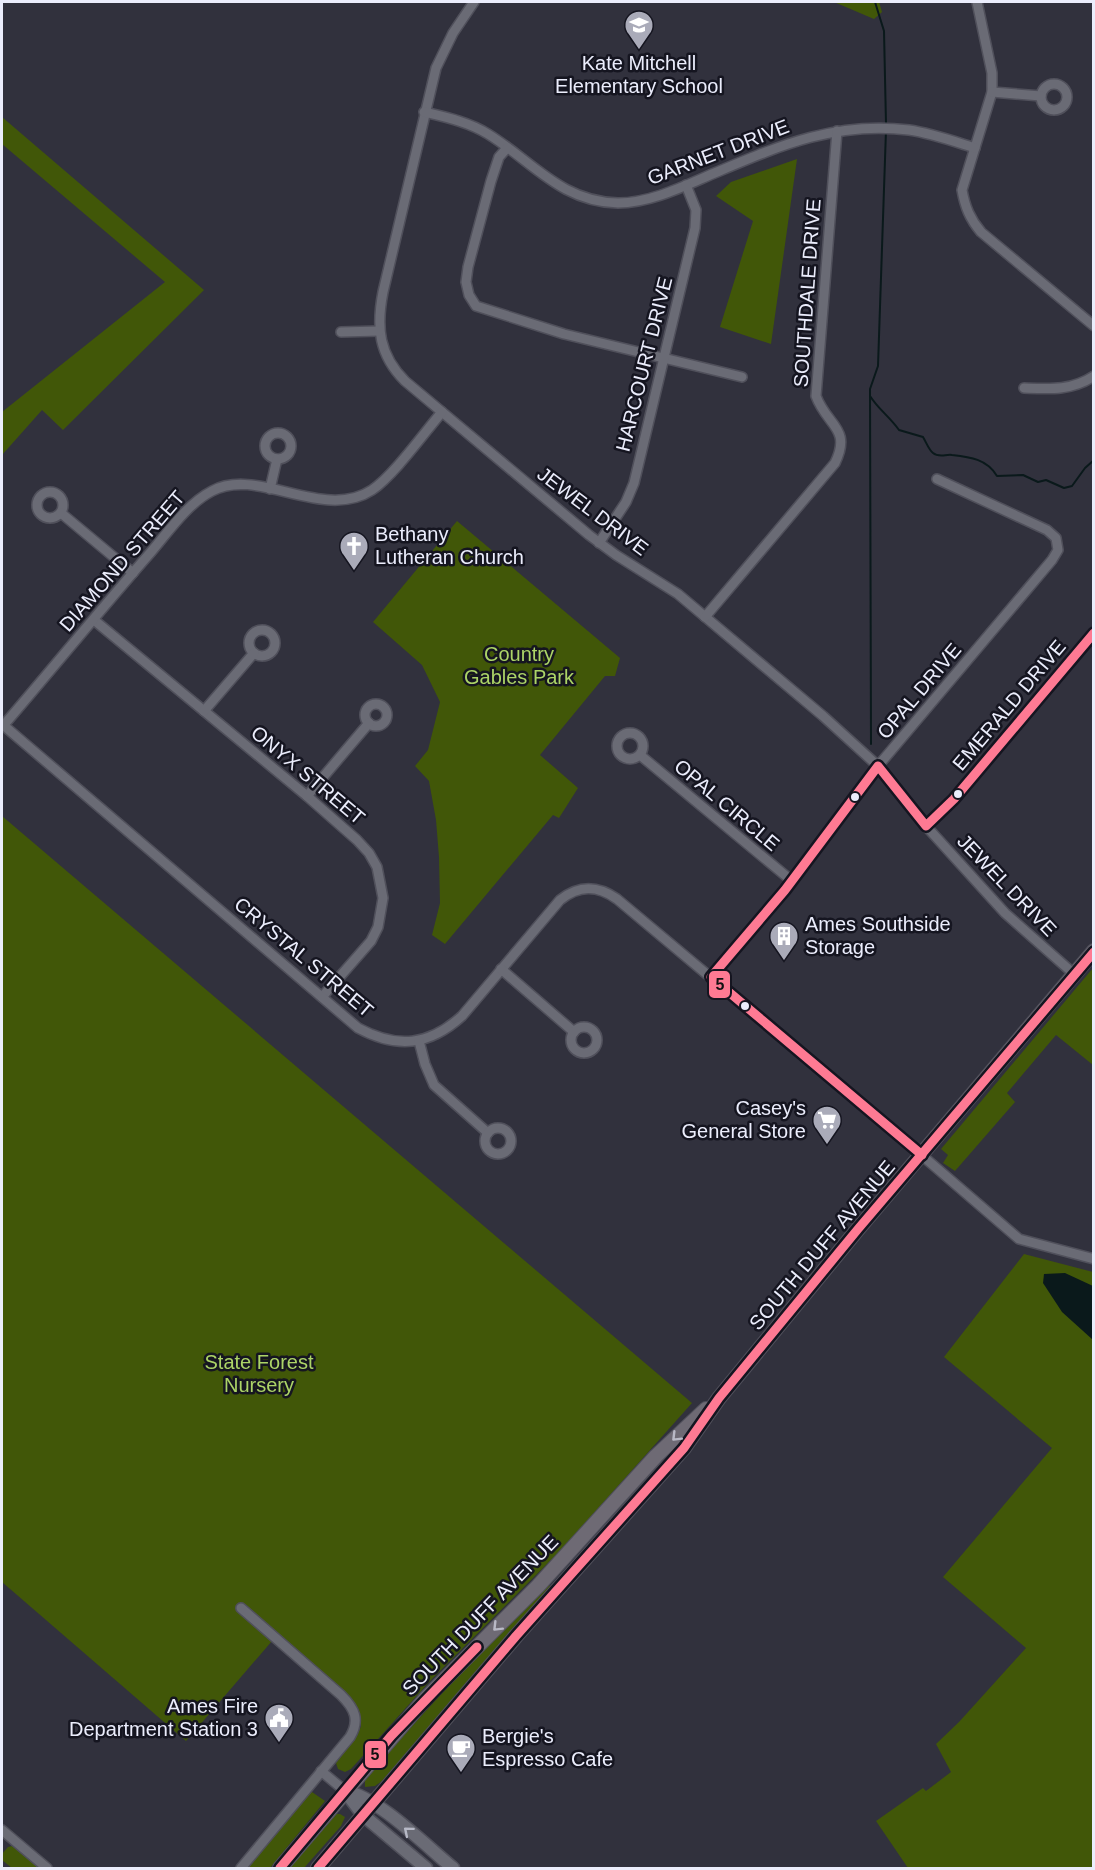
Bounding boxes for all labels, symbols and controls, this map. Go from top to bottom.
school or university icon: Kate Mitchell Elementary School [623,9,655,51]
place label: Kate Mitchell Elementary School [555,52,723,97]
street label: GARNET DRIVE [644,115,792,189]
street label: SOUTHDALE DRIVE [789,198,825,388]
street label: HARCOURT DRIVE [612,274,676,454]
street label: JEWEL DRIVE [533,462,653,560]
street label: DIAMOND STREET [55,486,189,636]
place label: Bethany Lutheran Church [375,523,524,568]
church icon: Bethany Lutheran Church [338,530,370,572]
street label: EMERALD DRIVE [948,635,1070,775]
street label: OPAL DRIVE [873,639,965,743]
park label: Country Gables Park [464,643,575,688]
street label: ONYX STREET [247,721,369,829]
street label: OPAL CIRCLE [670,755,784,855]
unlabelled marker [952,788,964,800]
unlabelled marker [849,791,861,803]
street label: JEWEL DRIVE [953,830,1061,940]
street label: CRYSTAL STREET [230,893,378,1021]
place label: Ames Southside Storage [805,913,951,958]
building icon: Ames Southside Storage [768,920,800,962]
line badge: 5 [708,970,731,999]
text: 5 [716,976,725,993]
unlabelled marker [739,1000,751,1012]
place label: Casey's General Store [681,1097,806,1142]
supermarket icon: Casey's General Store [811,1104,843,1146]
street label: SOUTH DUFF AVENUE [745,1156,899,1334]
park label: State Forest Nursery [205,1351,314,1396]
one-way arrow [672,1429,683,1440]
street label: SOUTH DUFF AVENUE [398,1530,562,1700]
one-way arrow [493,1620,504,1631]
place label: Ames Fire Department Station 3 [69,1695,258,1740]
public building icon: Ames Fire Department Station 3 [263,1702,295,1744]
place label: Bergie's Espresso Cafe [482,1725,613,1770]
cafe icon: Bergie's Espresso Cafe [445,1732,477,1774]
line badge: 5 [364,1740,387,1769]
text: 5 [371,1746,380,1763]
one-way arrow [404,1827,415,1838]

